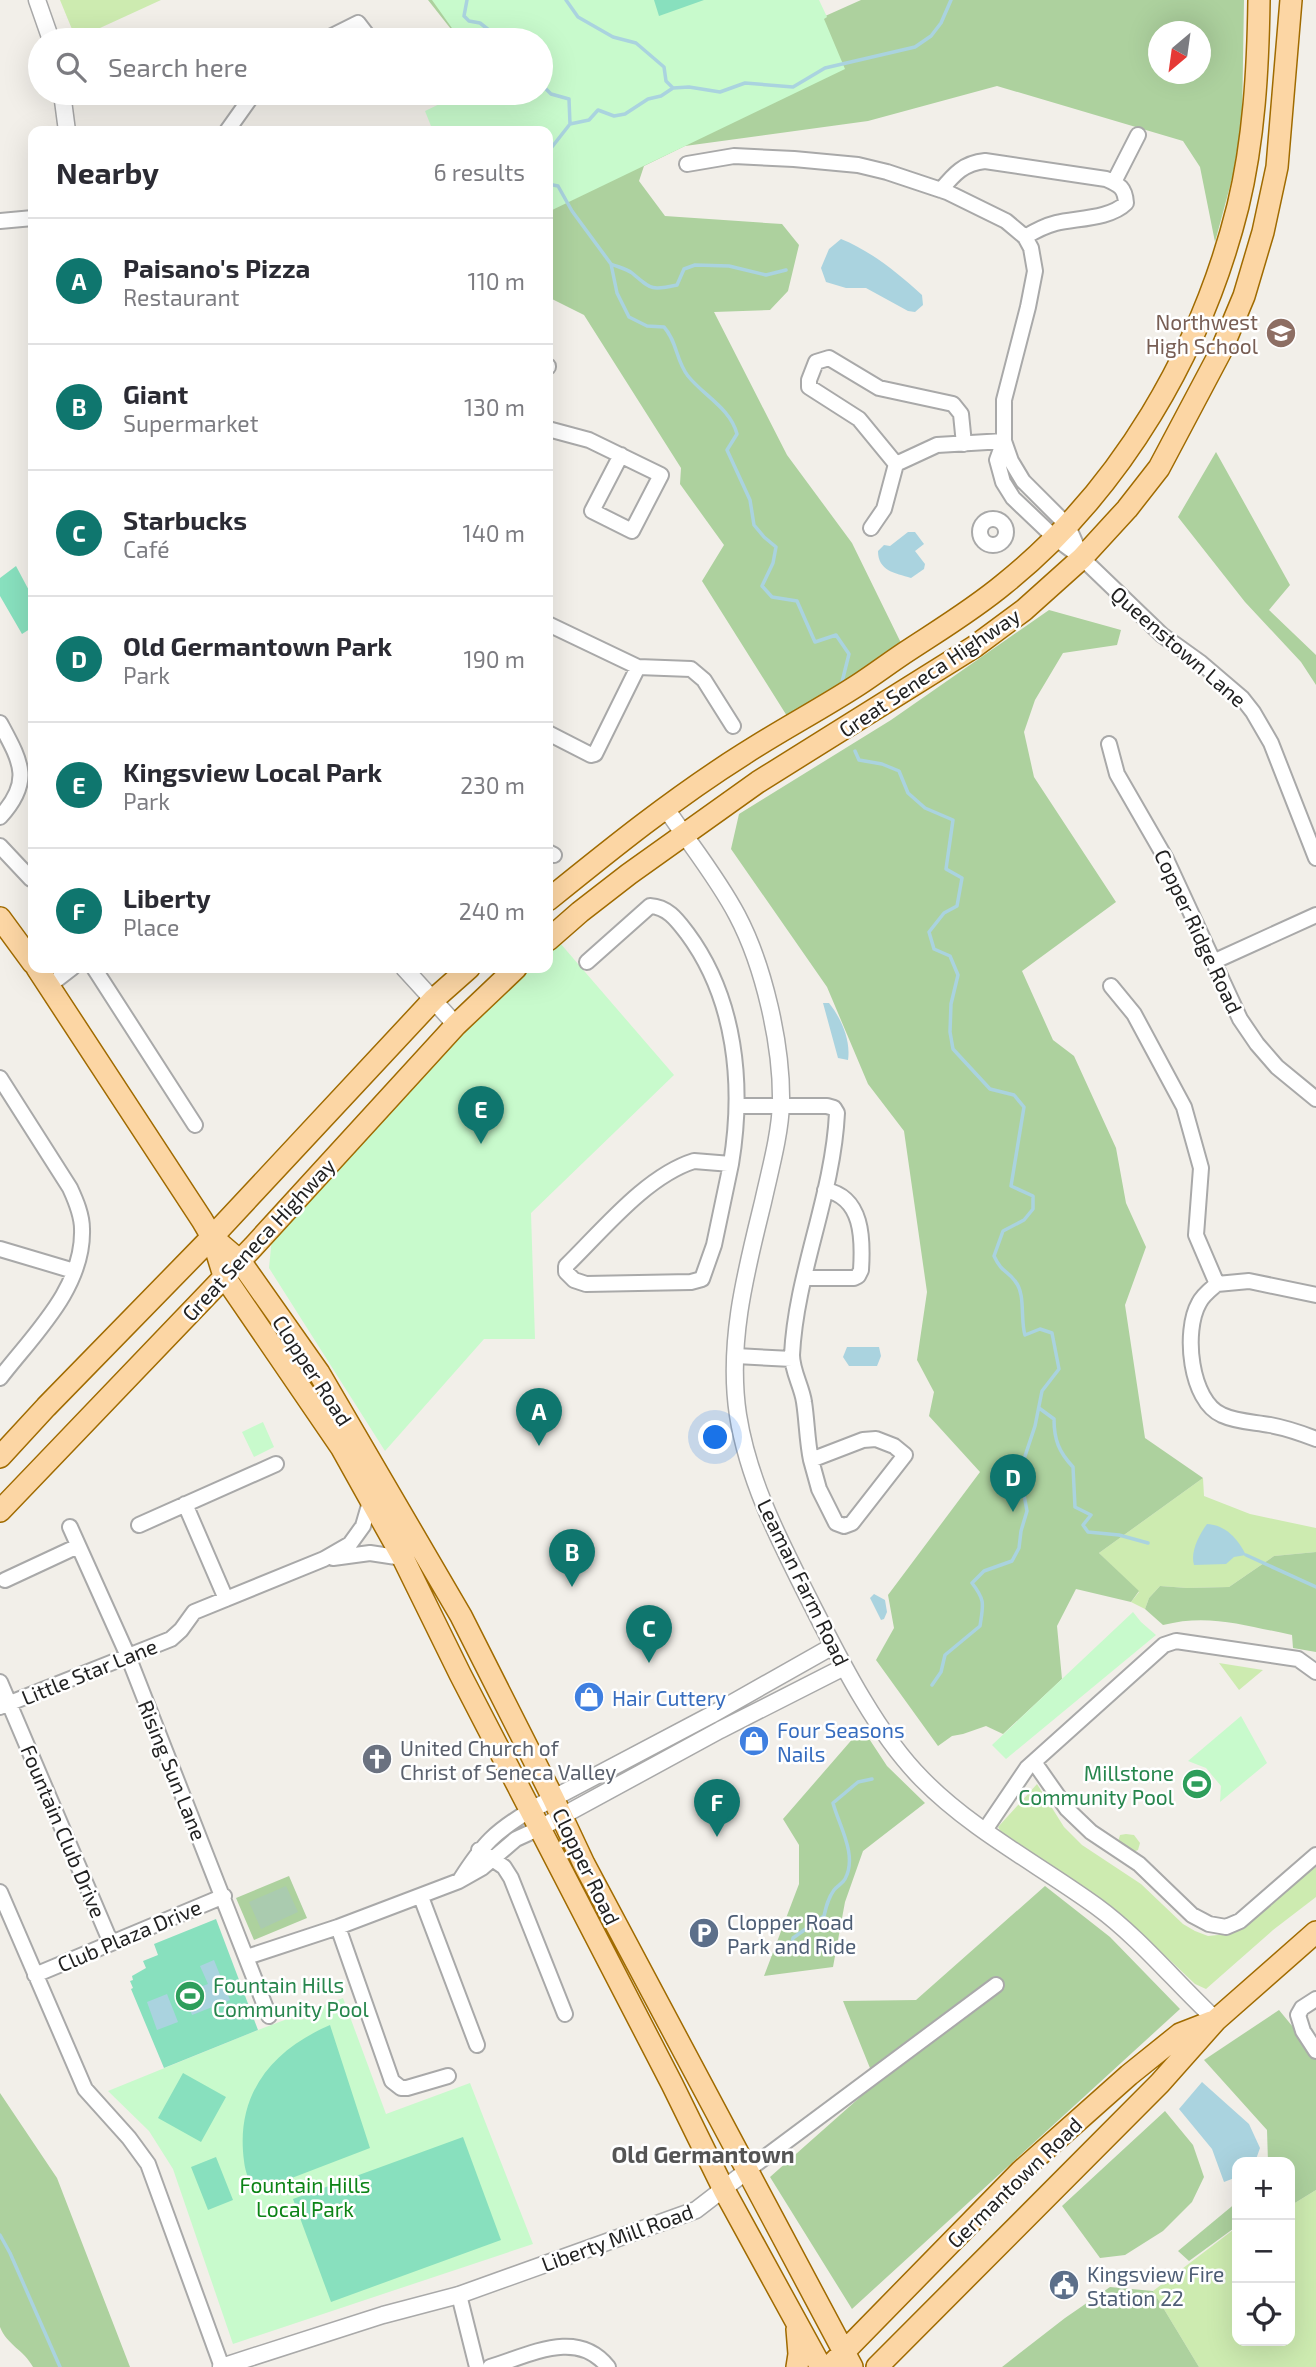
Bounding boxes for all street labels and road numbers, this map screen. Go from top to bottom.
street label: Queenstown Lane [1106,580,1252,712]
street label: Great Seneca Highway [834,602,1024,742]
street label: Copper Ridge Road [1150,845,1248,1017]
street label: Great Seneca Highway [176,1153,340,1325]
street label: Clopper Road [268,1310,358,1430]
street label: Leaman Farm Road [753,1494,855,1670]
street label: Little Star Lane [18,1632,160,1710]
street label: Rising Sun Lane [133,1696,213,1844]
street label: Fountain Club Drive [16,1741,112,1921]
street label: Clopper Road [548,1804,626,1928]
street label: Club Plaza Drive [53,1893,205,1977]
street label: Germantown Road [941,2111,1087,2253]
street label: Liberty Mill Road [538,2198,696,2276]

